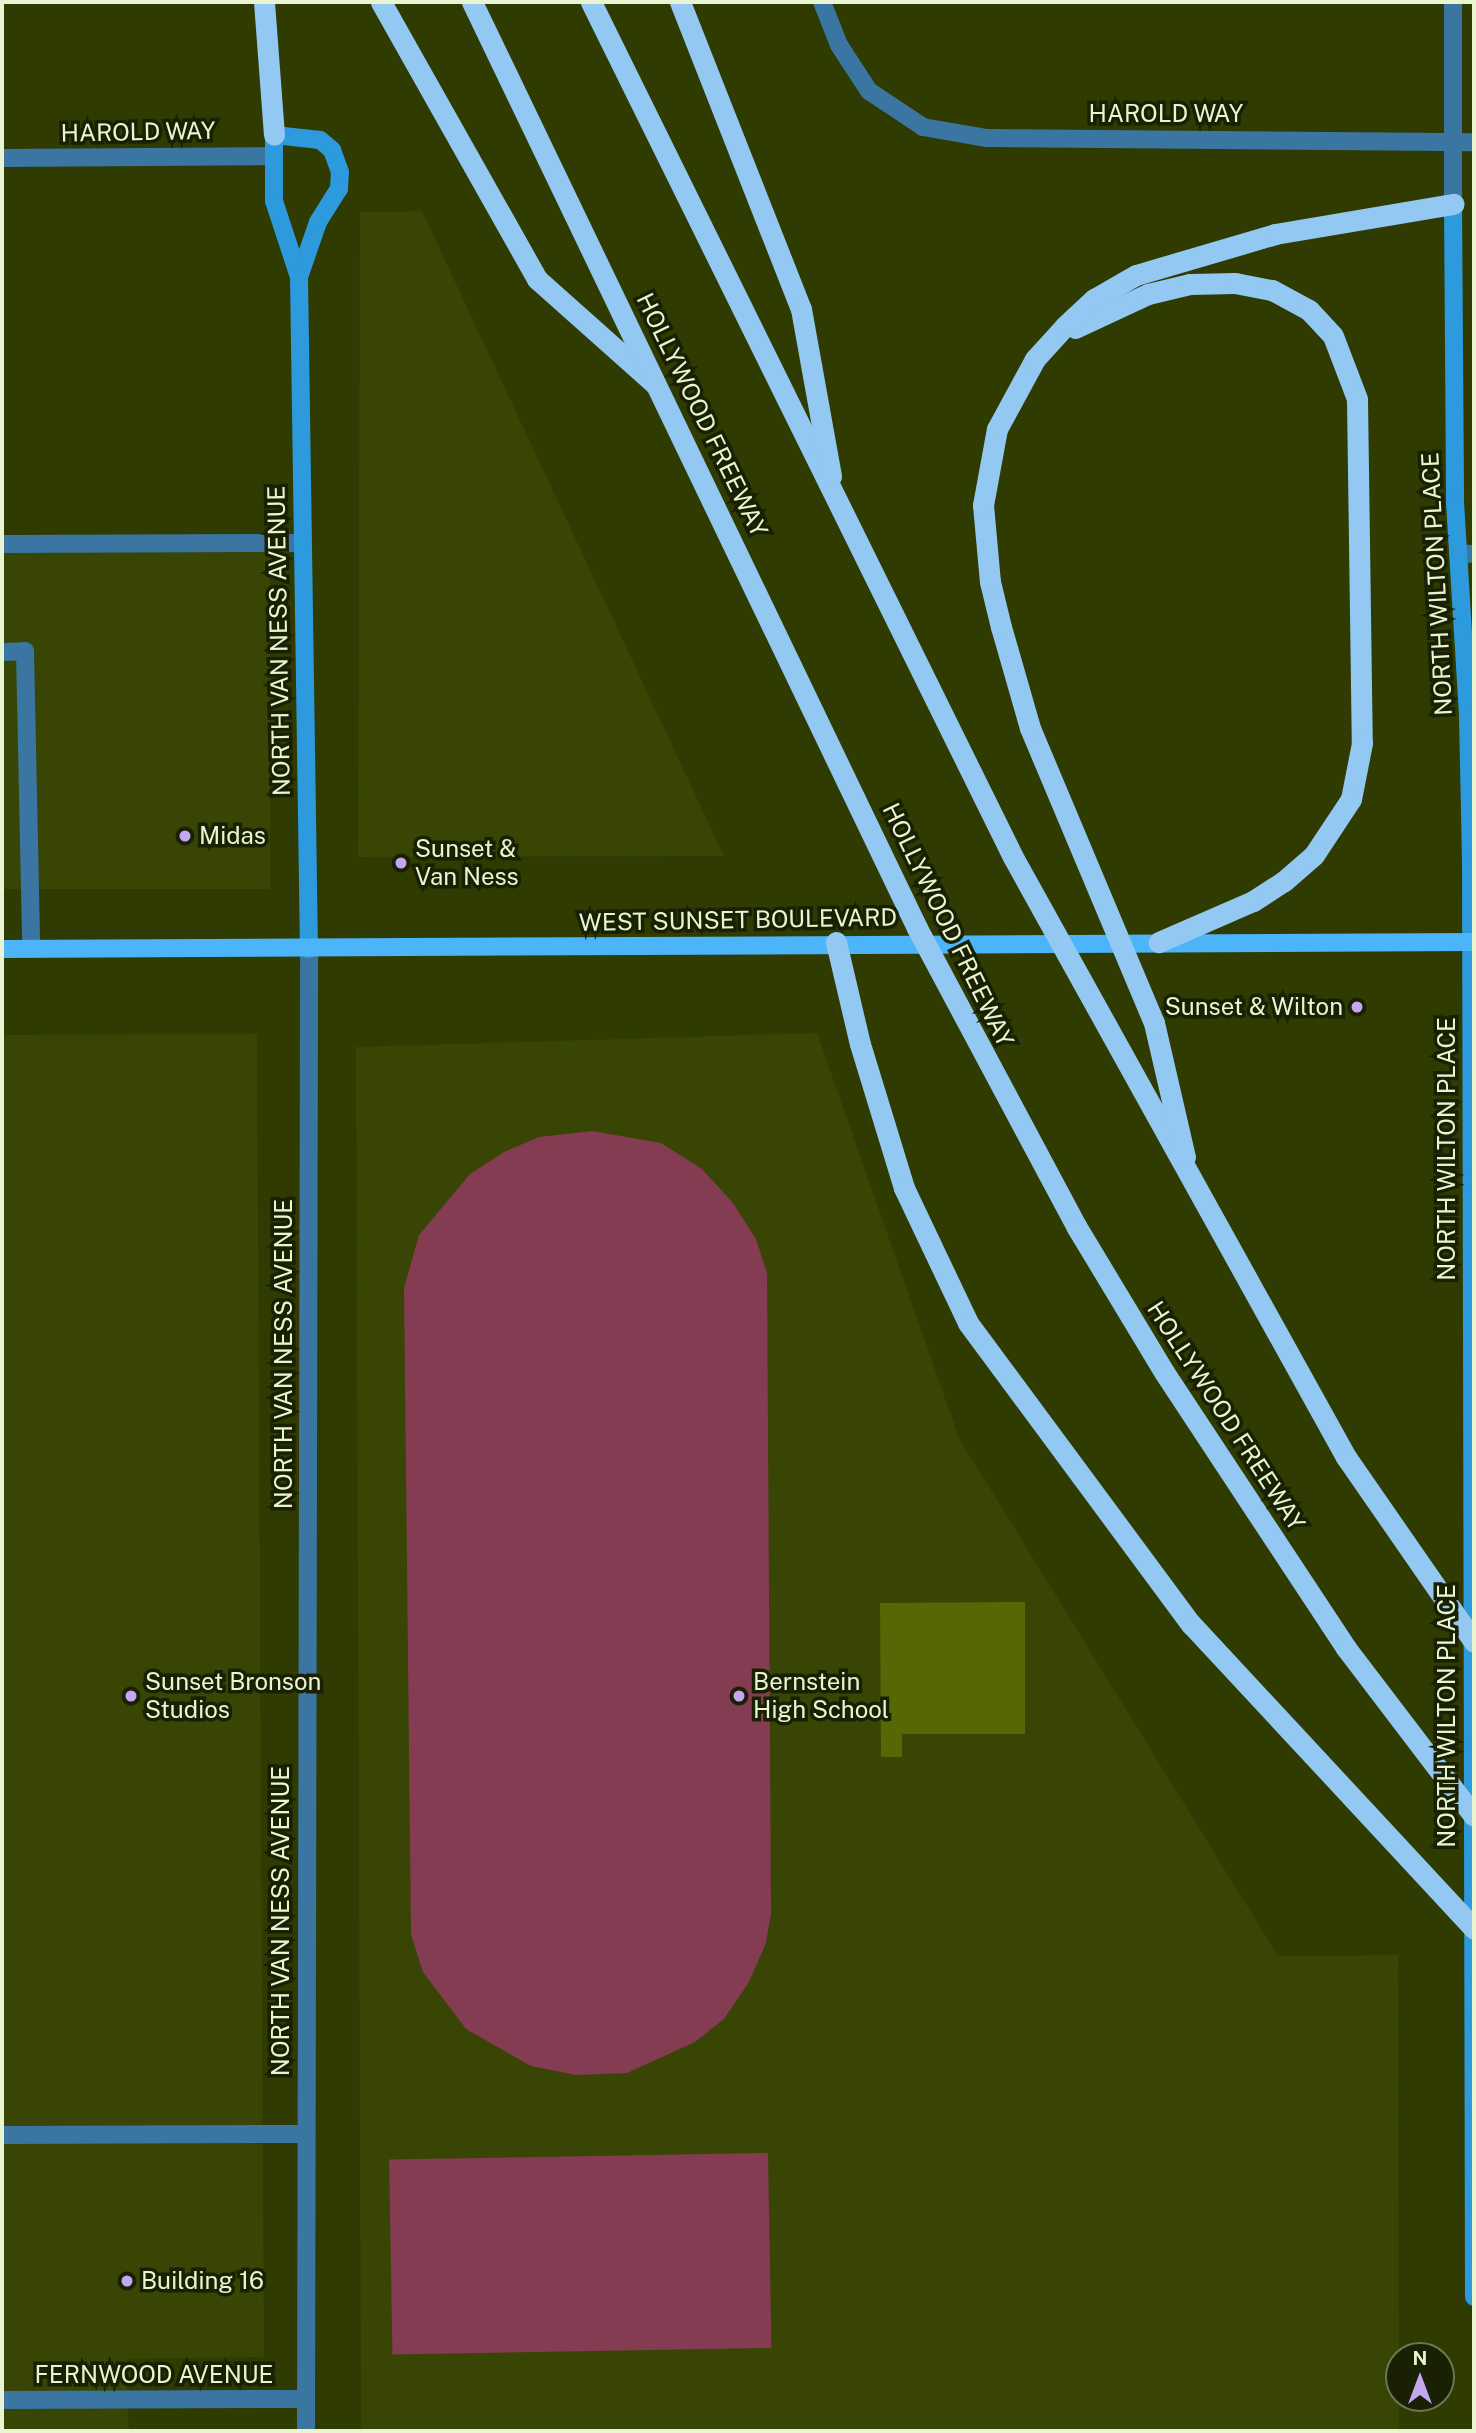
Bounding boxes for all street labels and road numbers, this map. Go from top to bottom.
street label: HAROLD WAY [1088,100,1244,128]
street label: HAROLD WAY [60,116,216,148]
street label: HOLLYWOOD FREEWAY [630,288,774,542]
street label: NORTH WILTON PLACE [1416,451,1458,717]
street label: NORTH VAN NESS AVENUE [262,485,296,797]
street label: HOLLYWOOD FREEWAY [876,798,1020,1052]
street label: WEST SUNSET BOULEVARD [579,903,897,937]
street label: NORTH WILTON PLACE [1433,1017,1461,1281]
street label: NORTH VAN NESS AVENUE [270,1199,298,1509]
street label: HOLLYWOOD FREEWAY [1141,1296,1311,1536]
street label: NORTH WILTON PLACE [1433,1584,1461,1848]
street label: NORTH VAN NESS AVENUE [267,1766,295,2076]
street label: FERNWOOD AVENUE [35,2361,273,2389]

